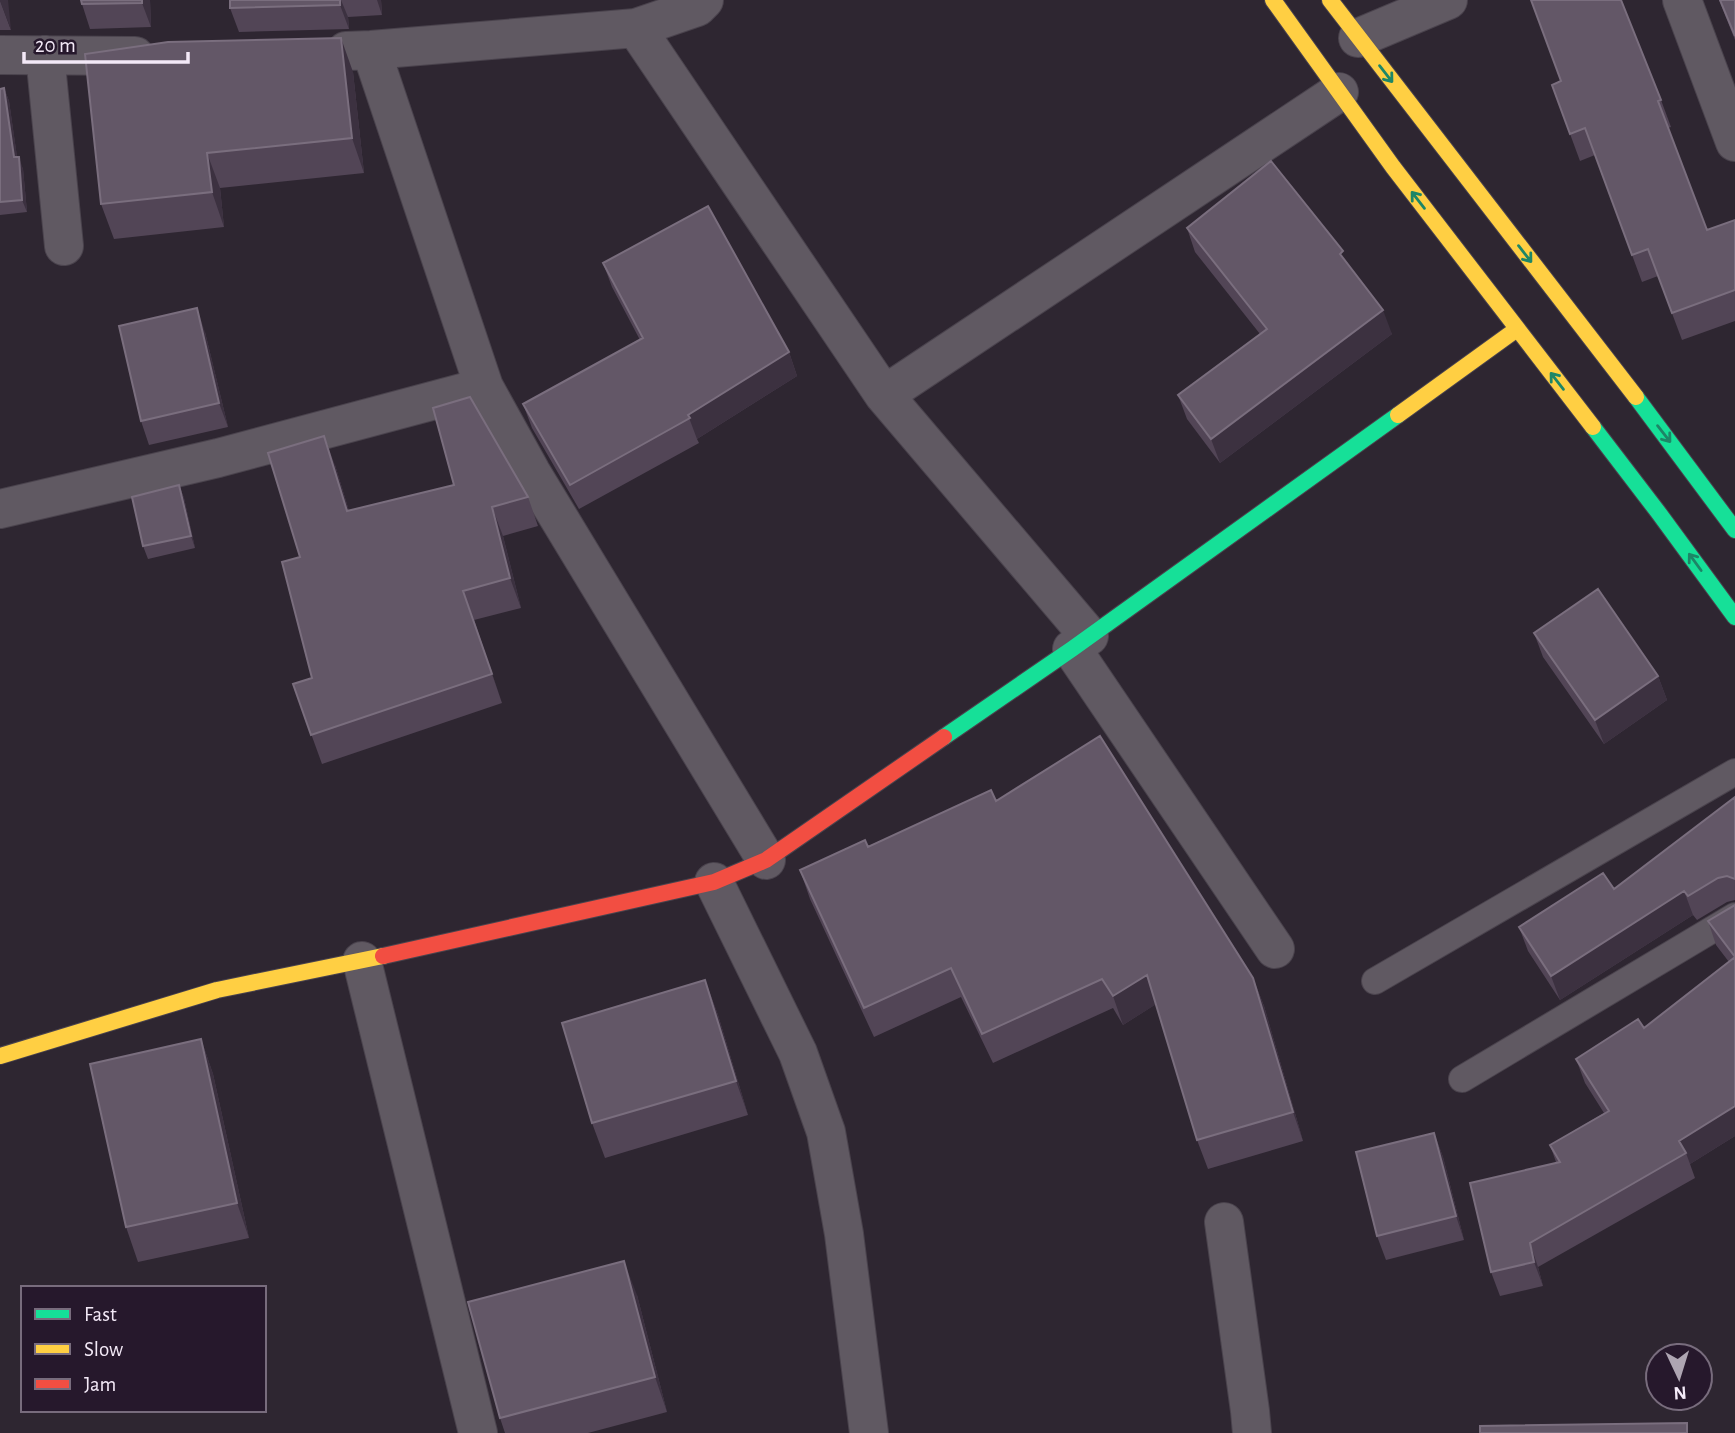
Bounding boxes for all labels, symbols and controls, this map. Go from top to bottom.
scale bar [24,21,189,65]
text: 20 m [35,35,76,56]
one-way arrow [1379,64,1394,83]
one-way arrow [1411,191,1426,210]
one-way arrow [1518,244,1533,263]
one-way arrow [1550,372,1565,390]
one-way arrow [1657,424,1672,443]
one-way arrow [1687,553,1702,572]
legend [21,1286,266,1412]
text: Fast [84,1304,117,1325]
text: Slow [84,1339,123,1360]
north arrow [1644,1342,1714,1412]
text: Jam [84,1374,116,1395]
text: N [1673,1383,1687,1402]

